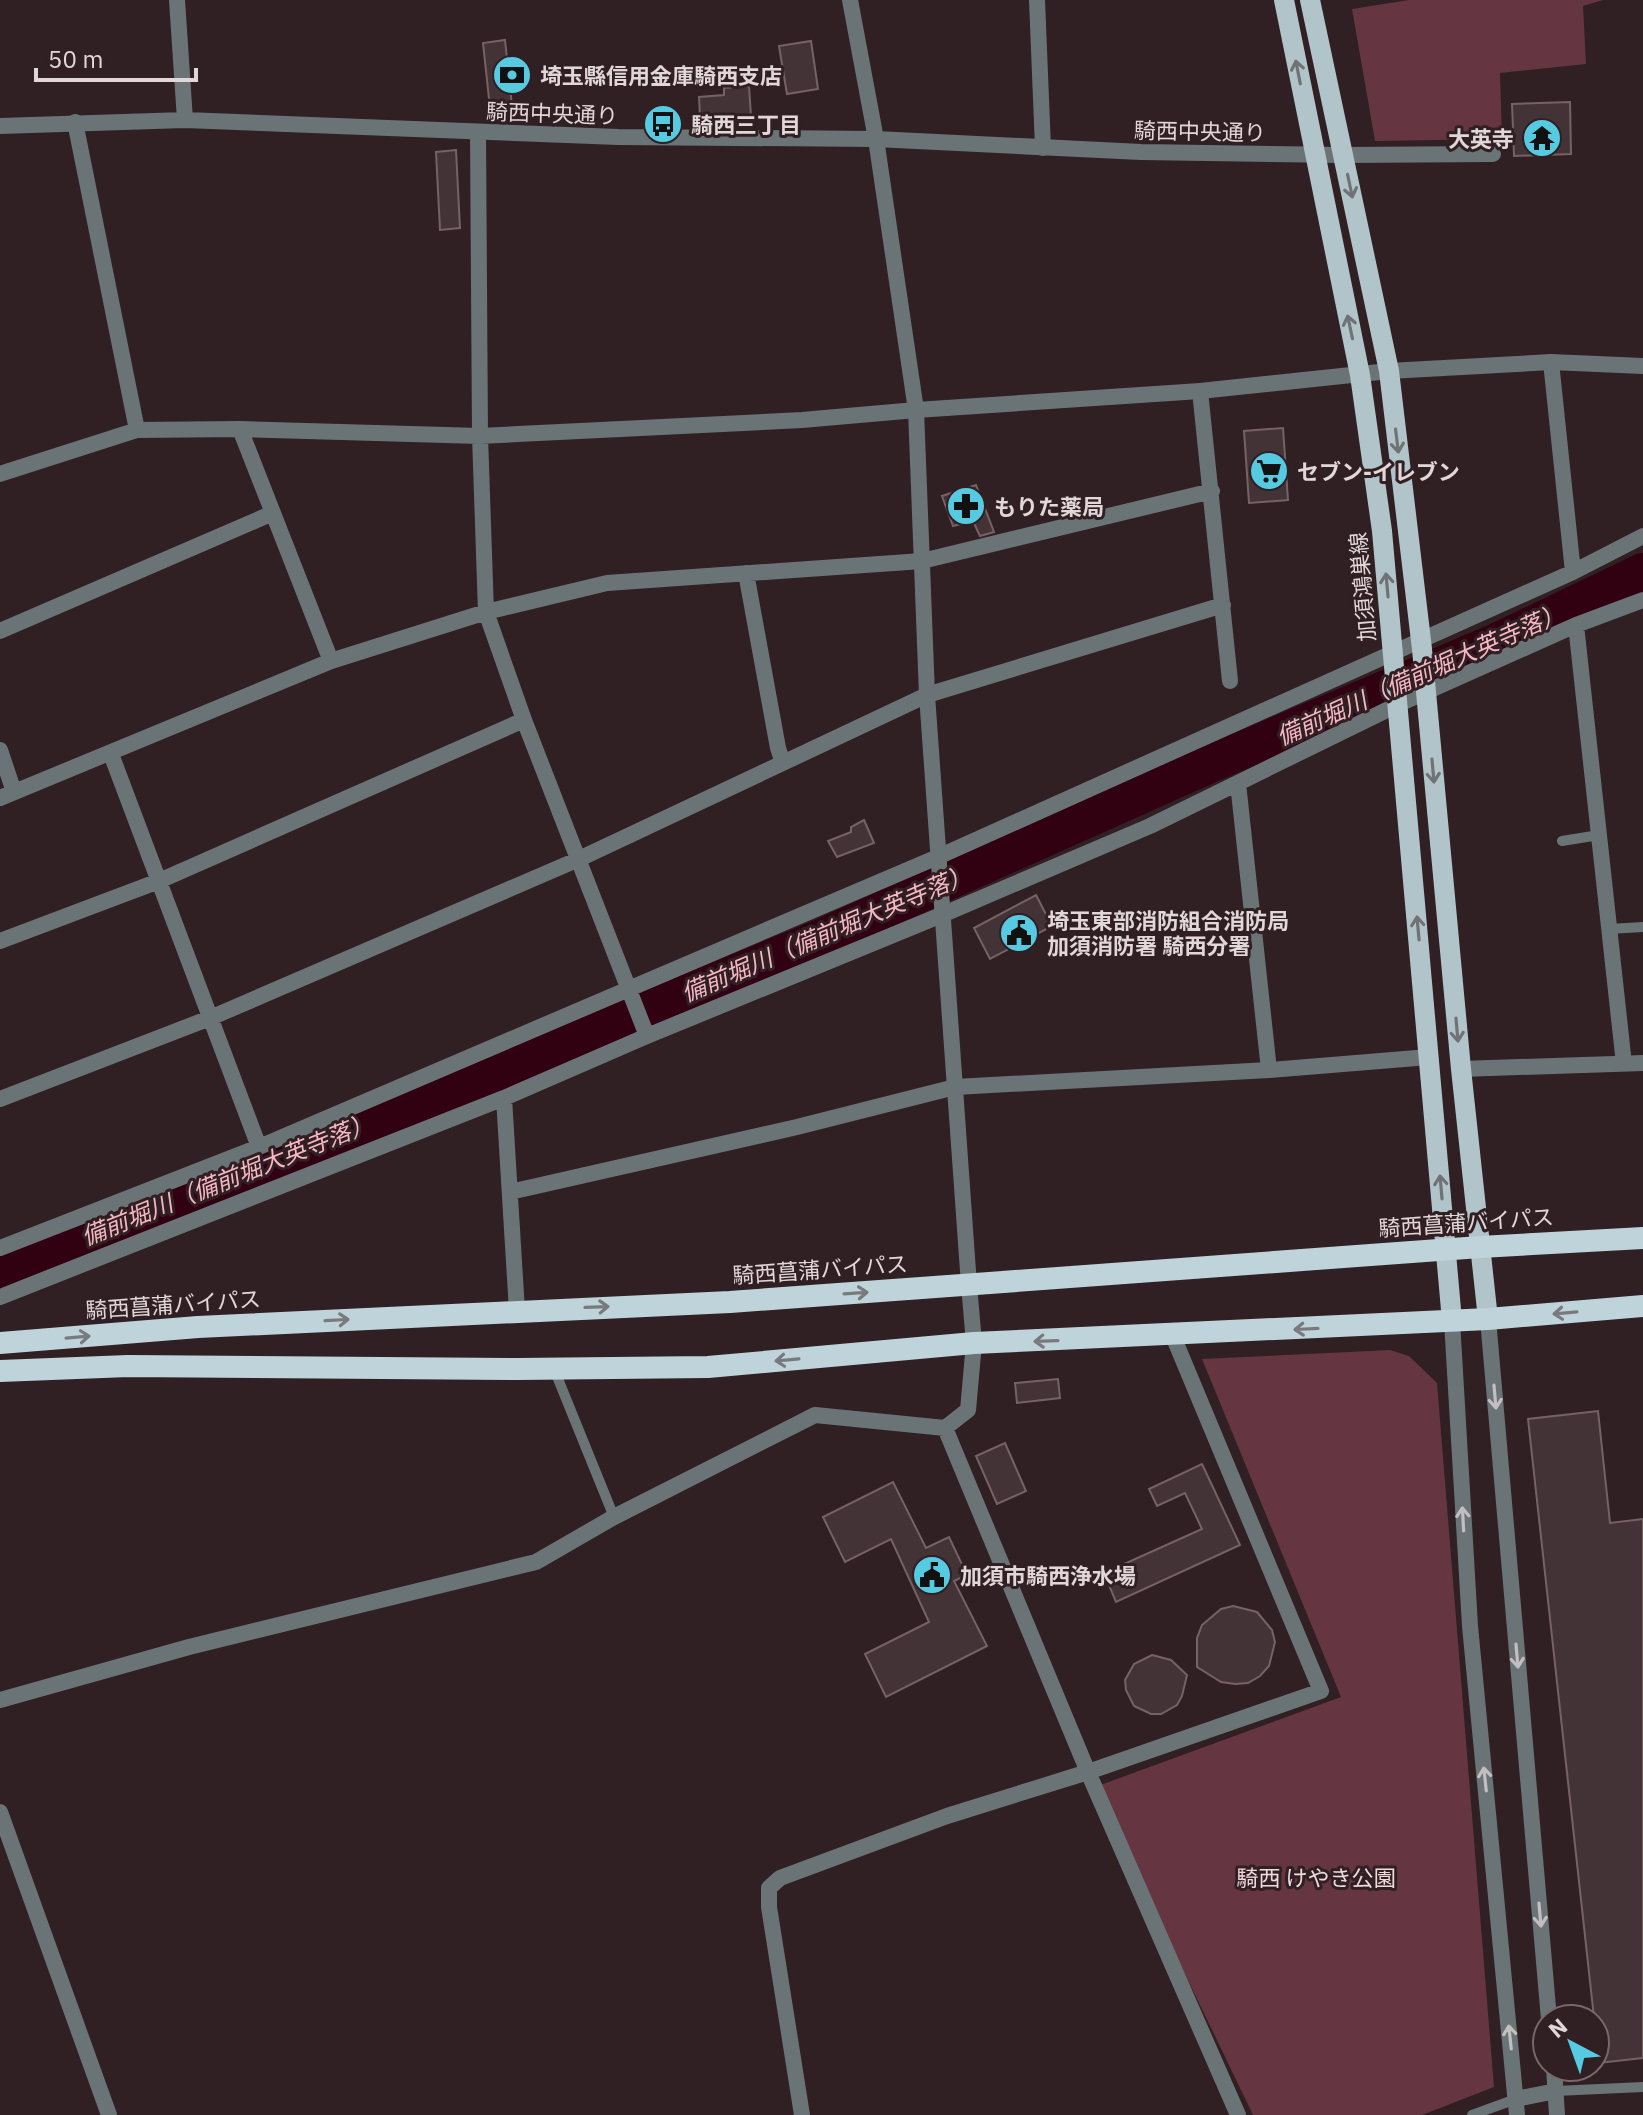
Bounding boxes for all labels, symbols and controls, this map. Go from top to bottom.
scale bar [36,32,196,82]
text: 50 m [48,43,103,75]
bank icon: 埼玉縣信用金庫騎西支店 [491,54,533,96]
one-way arrow [1290,60,1305,86]
place label: 埼玉縣信用金庫騎西支店 [540,61,782,90]
street label: 騎西中央通り [486,96,618,130]
bus stop icon: 騎西三丁目 [642,103,684,145]
place label: 騎西三丁目 [691,110,801,139]
street label: 騎西中央通り [1134,115,1266,147]
temple icon: 大英寺 [1521,117,1563,159]
place label: 大英寺 [1448,124,1514,153]
one-way arrow [1343,172,1358,198]
one-way arrow [1342,315,1357,341]
one-way arrow [1390,427,1405,454]
supermarket icon: セブン-イレブン [1248,450,1290,492]
place label: セブン-イレブン [1297,457,1460,486]
pharmacy icon: もりた薬局 [945,485,987,527]
place label: もりた薬局 [994,492,1104,521]
street label: 加須鴻巣線 [1343,531,1381,643]
one-way arrow [1379,572,1394,598]
water label: 備前堀川（備前堀大英寺落） [1271,596,1569,752]
one-way arrow [1425,757,1440,784]
water label: 備前堀川（備前堀大英寺落） [676,857,976,1009]
place label: 埼玉東部消防組合消防局 加須消防署 騎西分署 [1047,906,1289,960]
public building icon: 埼玉東部消防組合消防局 加須消防署 騎西分署 [998,912,1040,954]
one-way arrow [1410,915,1425,942]
one-way arrow [1450,1016,1465,1043]
water label: 備前堀川（備前堀大英寺落） [76,1106,378,1252]
one-way arrow [1434,1174,1449,1201]
street label: 騎西菖蒲バイパス [1377,1201,1555,1243]
street label: 騎西菖蒲バイパス [731,1248,909,1290]
street label: 騎西菖蒲バイパス [84,1283,262,1325]
one-way arrow [842,1285,869,1300]
one-way arrow [583,1300,610,1315]
one-way arrow [1552,1306,1579,1321]
one-way arrow [323,1312,350,1327]
one-way arrow [1293,1321,1320,1336]
one-way arrow [64,1329,91,1344]
one-way arrow [1033,1333,1060,1348]
one-way arrow [774,1353,801,1368]
one-way arrow [1487,1383,1502,1410]
one-way arrow [1456,1506,1471,1533]
public building icon: 加須市騎西浄水場 [911,1554,953,1596]
place label: 加須市騎西浄水場 [960,1561,1136,1590]
one-way arrow [1510,1642,1525,1669]
one-way arrow [1477,1766,1492,1792]
park label: 騎西 けやき公園 [1236,1863,1396,1892]
one-way arrow [1533,1901,1548,1928]
north arrow [1531,2003,1611,2083]
text: N [1542,2011,1573,2044]
one-way arrow [1502,2024,1517,2051]

